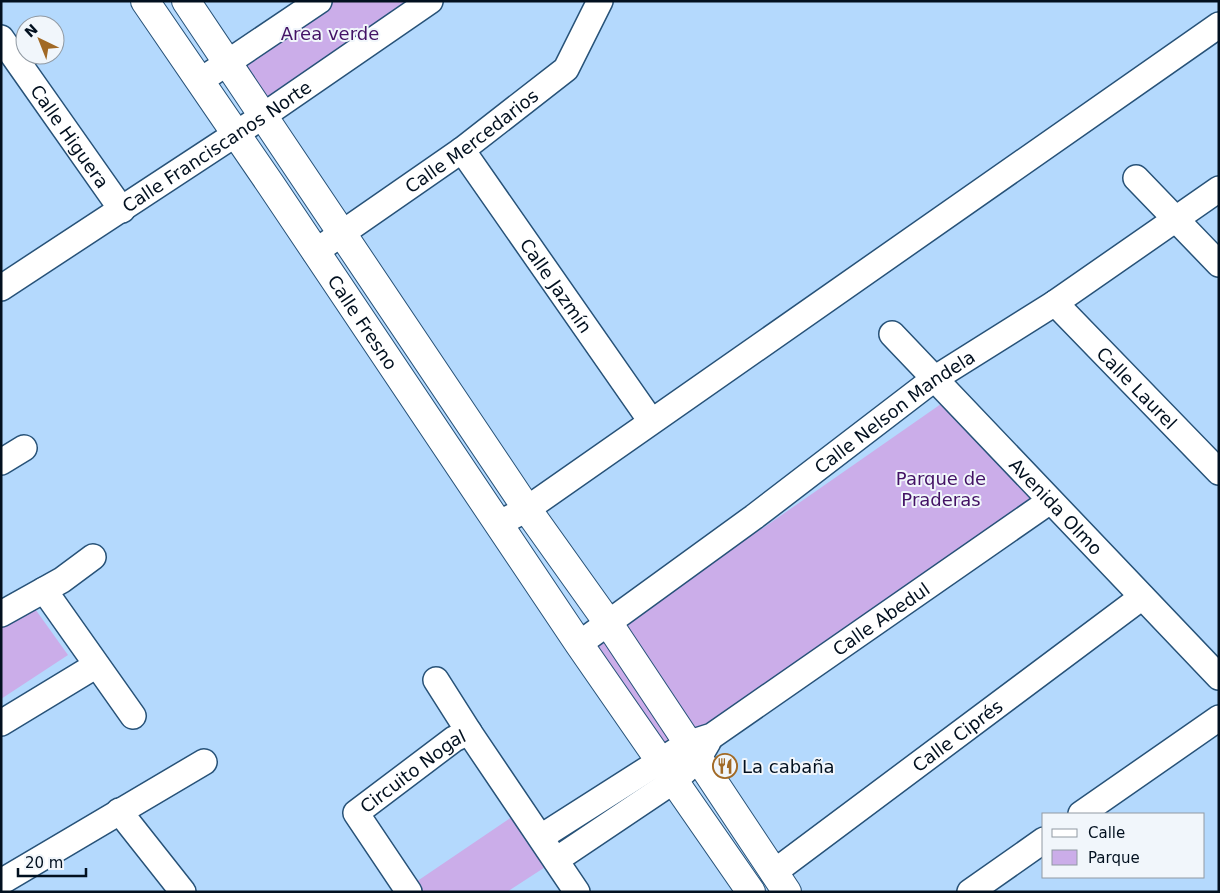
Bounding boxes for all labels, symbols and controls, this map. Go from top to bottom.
north arrow [15,15,65,65]
text: N [21,21,41,40]
park label: Area verde [281,23,379,44]
street label: Calle Franciscanos Norte [118,76,315,216]
street label: Calle Higuera [27,80,114,192]
street label: Calle Mercedarios [401,84,542,197]
street label: Calle Jazmín [516,234,597,337]
street label: Calle Fresno [324,271,402,373]
street label: Calle Laurel [1093,342,1182,433]
street label: Calle Nelson Mandela [810,346,979,477]
street label: Avenida Olmo [1005,454,1107,559]
park label: Parque de Praderas [896,468,986,510]
street label: Calle Abedul [828,578,933,660]
street label: Calle Ciprés [908,695,1006,776]
street label: Circuito Nogal [356,725,469,817]
restaurant icon: La cabaña [712,753,738,779]
place label: La cabaña [742,756,835,777]
legend [1042,813,1205,878]
text: Calle [1088,824,1125,842]
scale bar [18,846,85,878]
text: Parque [1088,849,1140,867]
text: 20 m [25,854,63,872]

